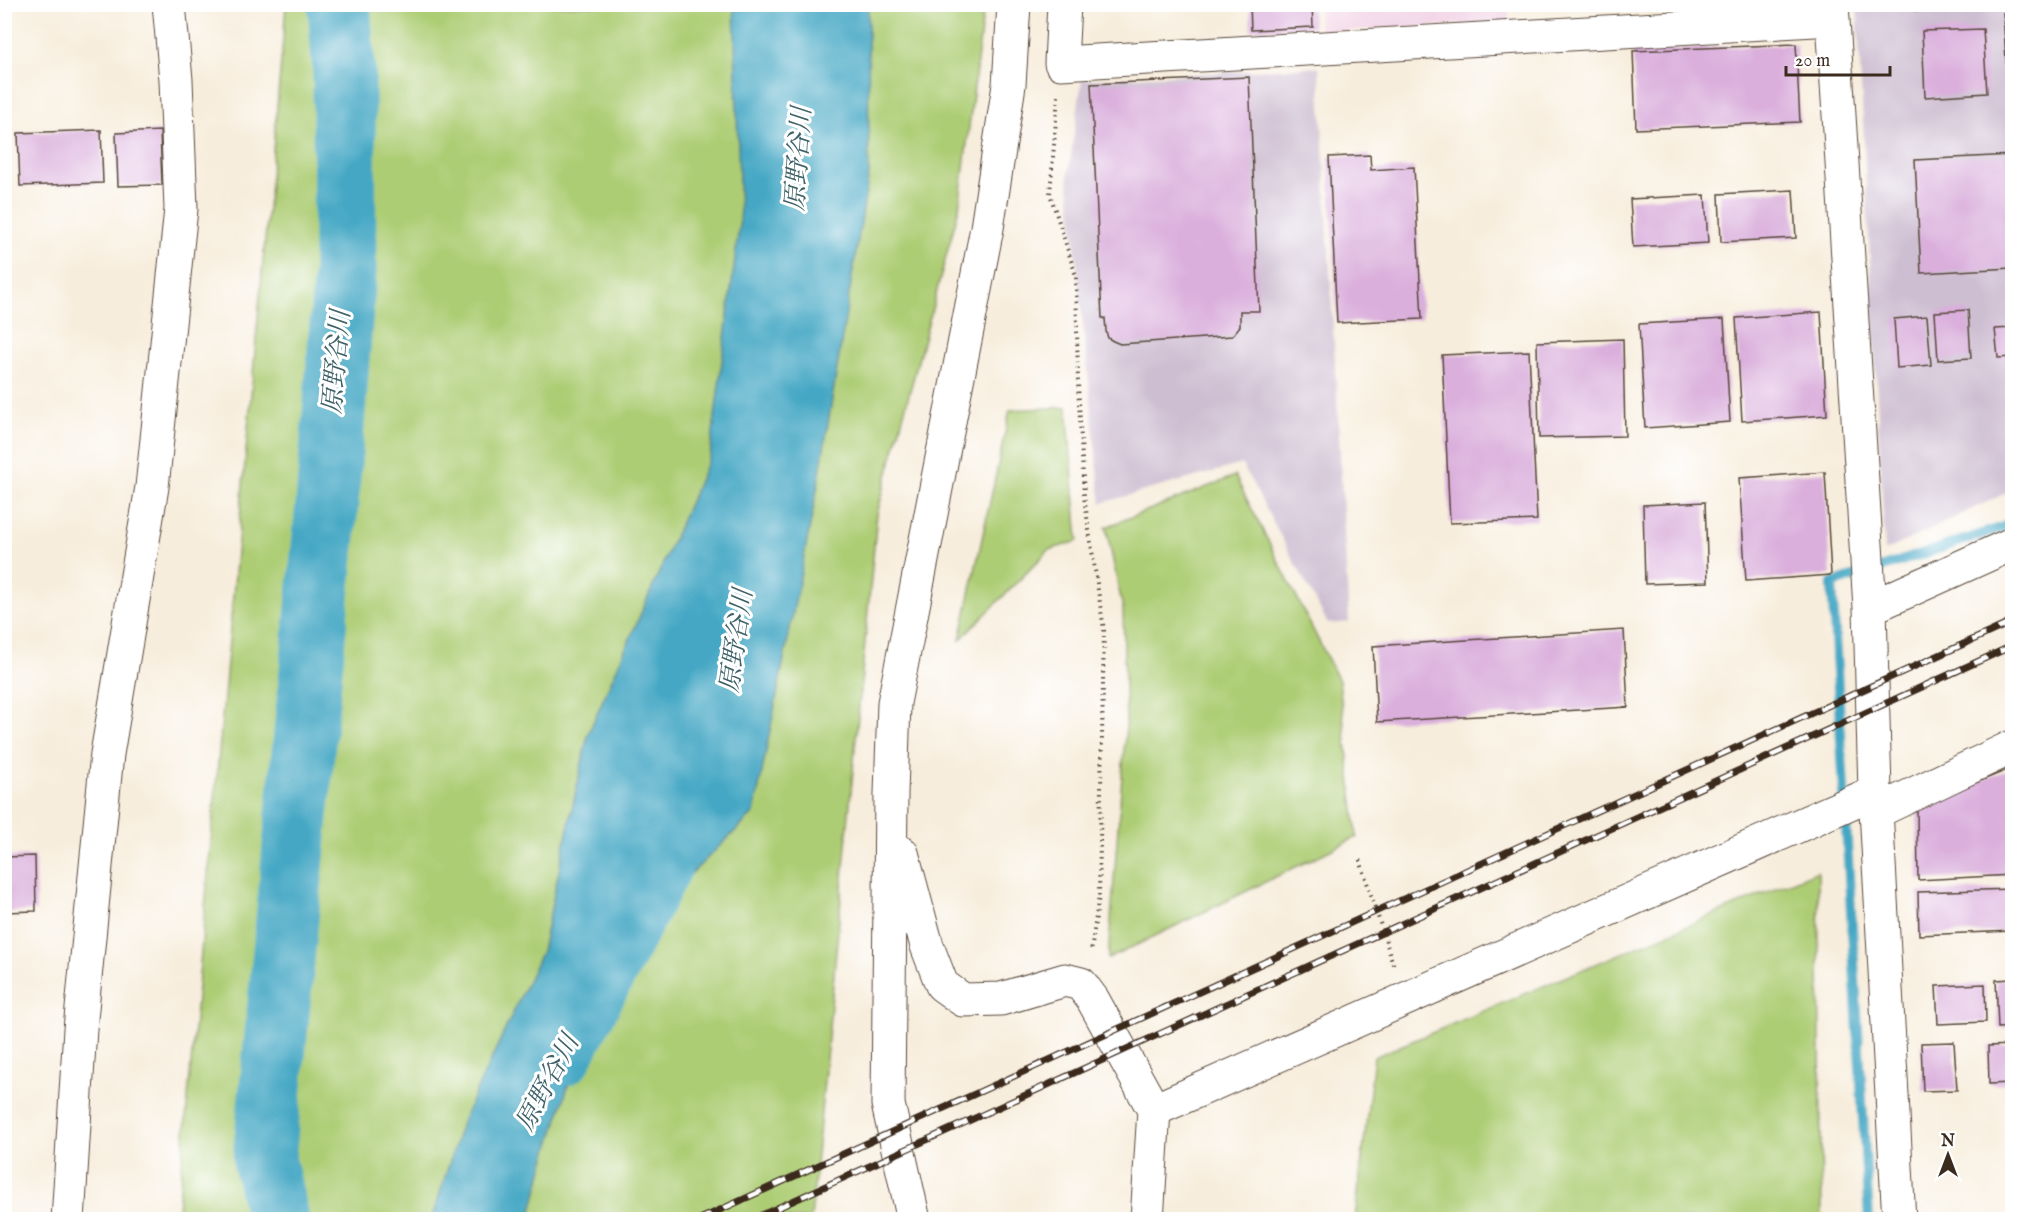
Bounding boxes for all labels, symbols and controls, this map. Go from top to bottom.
scale bar [1786,39,1890,77]
text: 20 m [1795,50,1830,73]
water label: 原野谷川 [779,103,819,212]
water label: 原野谷川 [316,306,358,415]
water label: 原野谷川 [713,584,761,695]
water label: 原野谷川 [509,1027,588,1137]
north arrow [1918,1125,1978,1185]
text: N [1940,1132,1955,1152]

